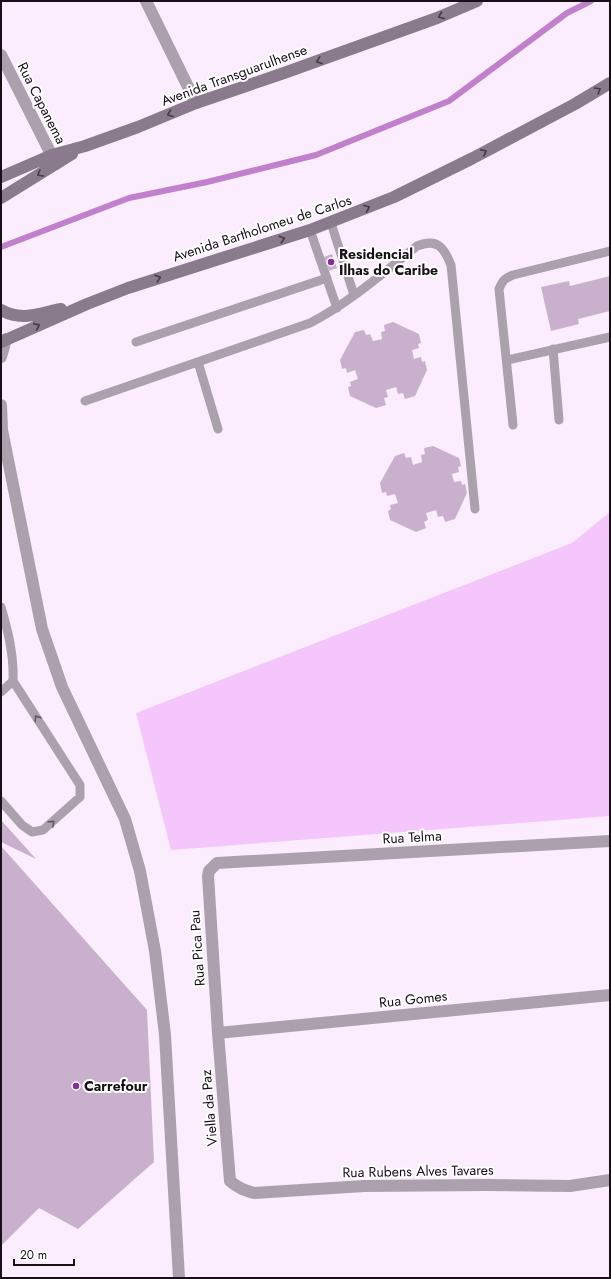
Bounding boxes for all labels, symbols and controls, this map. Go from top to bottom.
one-way arrow [438,11,446,19]
street label: Avenida Transguarulhense [158,39,310,111]
one-way arrow [315,56,322,64]
street label: Rua Capanema [13,59,71,147]
one-way arrow [594,88,601,95]
one-way arrow [167,109,174,117]
one-way arrow [480,150,488,157]
one-way arrow [37,169,44,176]
street label: Avenida Bartholomeu de Carlos [170,190,354,266]
one-way arrow [362,205,370,213]
one-way arrow [278,235,285,244]
place label: Residencial Ilhas do Caribe [339,244,438,280]
marker: Residencial Ilhas do Caribe [326,257,336,267]
one-way arrow [154,274,161,283]
one-way arrow [33,322,40,330]
one-way arrow [34,715,42,722]
one-way arrow [47,820,54,827]
street label: Rua Telma [382,825,442,849]
street label: Rua Pica Pau [184,909,210,987]
street label: Rua Gomes [378,985,448,1013]
street label: Viella da Paz [196,1068,222,1147]
place label: Carrefour [84,1076,148,1096]
marker: Carrefour [71,1081,81,1091]
street label: Rua Rubens Alves Tavares [342,1160,494,1182]
scale bar [14,1241,74,1267]
text: 20 m [20,1246,47,1264]

